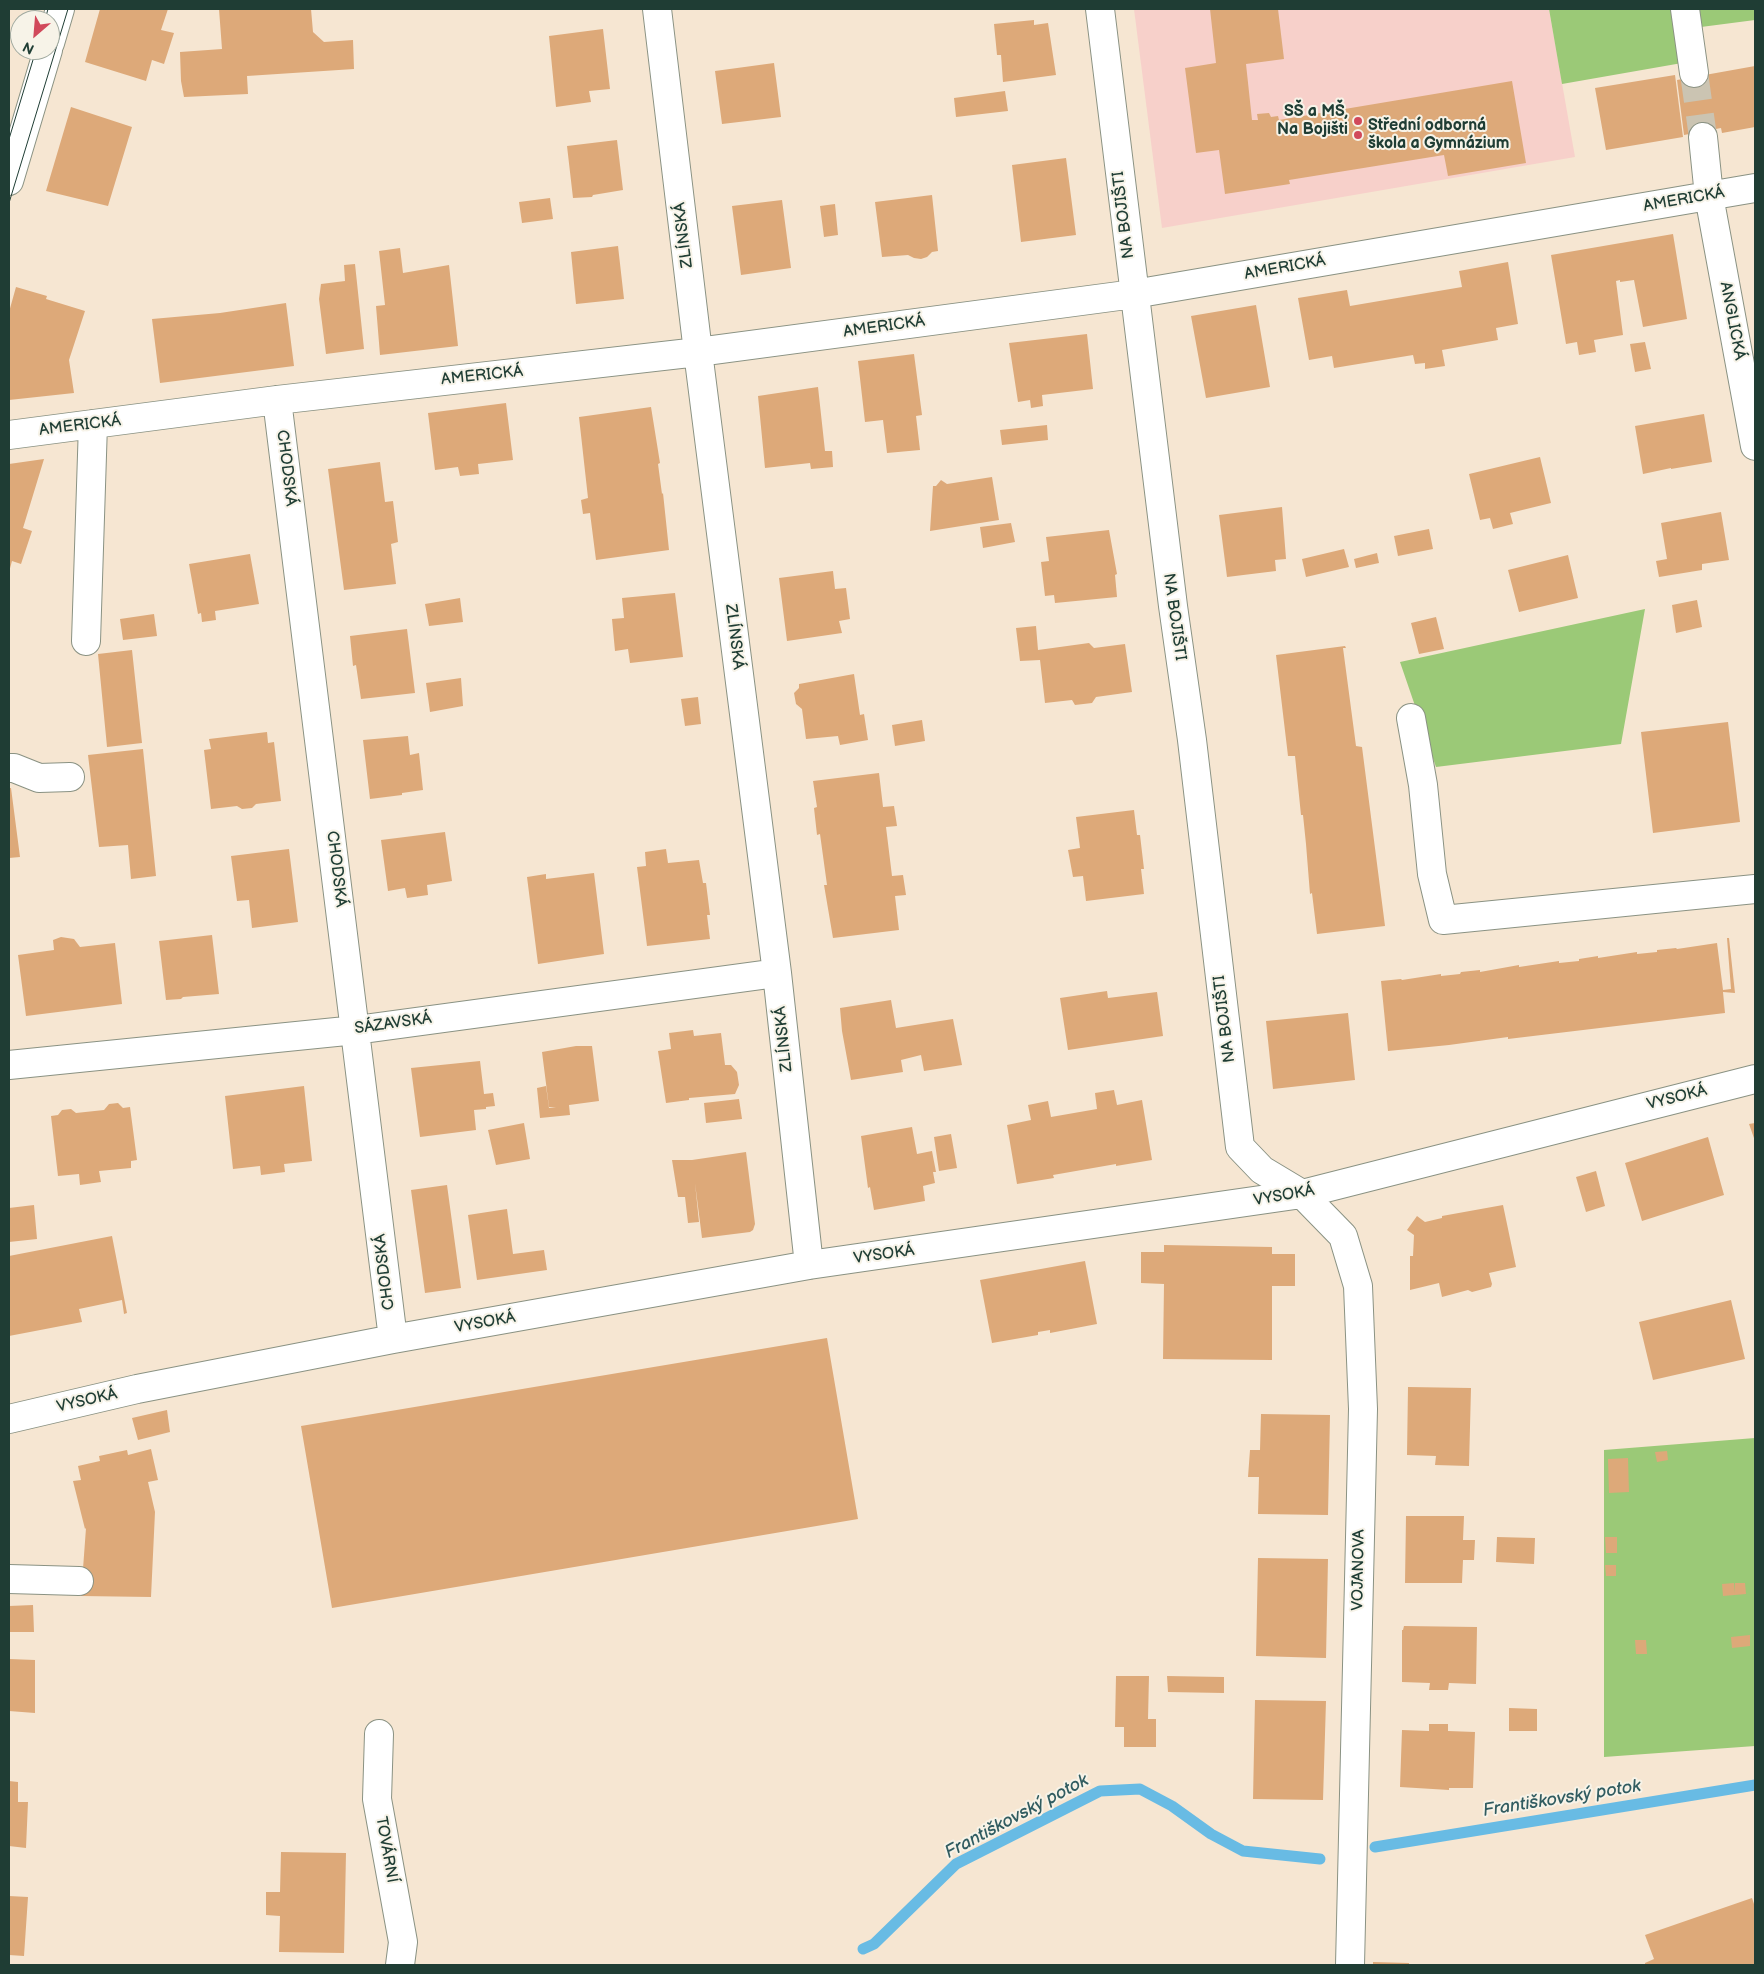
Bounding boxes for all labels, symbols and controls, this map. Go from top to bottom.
north arrow [10,10,60,60]
text: N [20,38,37,58]
place label: SŠ a MŠ, Na Bojišti [1277,102,1348,140]
marker: SŠ a MŠ, Na Bojišti [1352,115,1364,127]
place label: Střední odborná škola a Gymnázium [1368,116,1509,154]
marker: Střední odborná škola a Gymnázium [1352,129,1364,141]
street label: NA BOJIŠTI [1109,170,1139,260]
street label: AMERICKÁ [1642,183,1726,217]
street label: ZLÍNSKÁ [670,201,698,269]
street label: AMERICKÁ [1243,251,1327,285]
street label: ANGLICKÁ [1715,280,1749,362]
street label: AMERICKÁ [842,312,926,342]
street label: AMERICKÁ [440,362,524,390]
street label: AMERICKÁ [38,411,122,441]
street label: CHODSKÁ [272,429,300,507]
street label: NA BOJIŠTI [1158,572,1190,662]
street label: ZLÍNSKÁ [720,603,748,671]
street label: CHODSKÁ [322,830,350,908]
street label: NA BOJIŠTI [1210,974,1240,1064]
street label: ZLÍNSKÁ [771,1005,797,1073]
street label: SÁZAVSKÁ [353,1009,433,1039]
street label: VYSOKÁ [1645,1081,1709,1115]
street label: VYSOKÁ [1252,1181,1316,1211]
street label: CHODSKÁ [371,1233,399,1311]
street label: VYSOKÁ [852,1241,916,1269]
street label: VYSOKÁ [453,1308,517,1338]
street label: VYSOKÁ [55,1385,119,1417]
street label: VOJANOVA [1349,1529,1369,1611]
water label: Františkovský potok [941,1770,1093,1864]
water label: Františkovský potok [1481,1776,1643,1822]
street label: TOVÁRNÍ [371,1815,401,1885]

